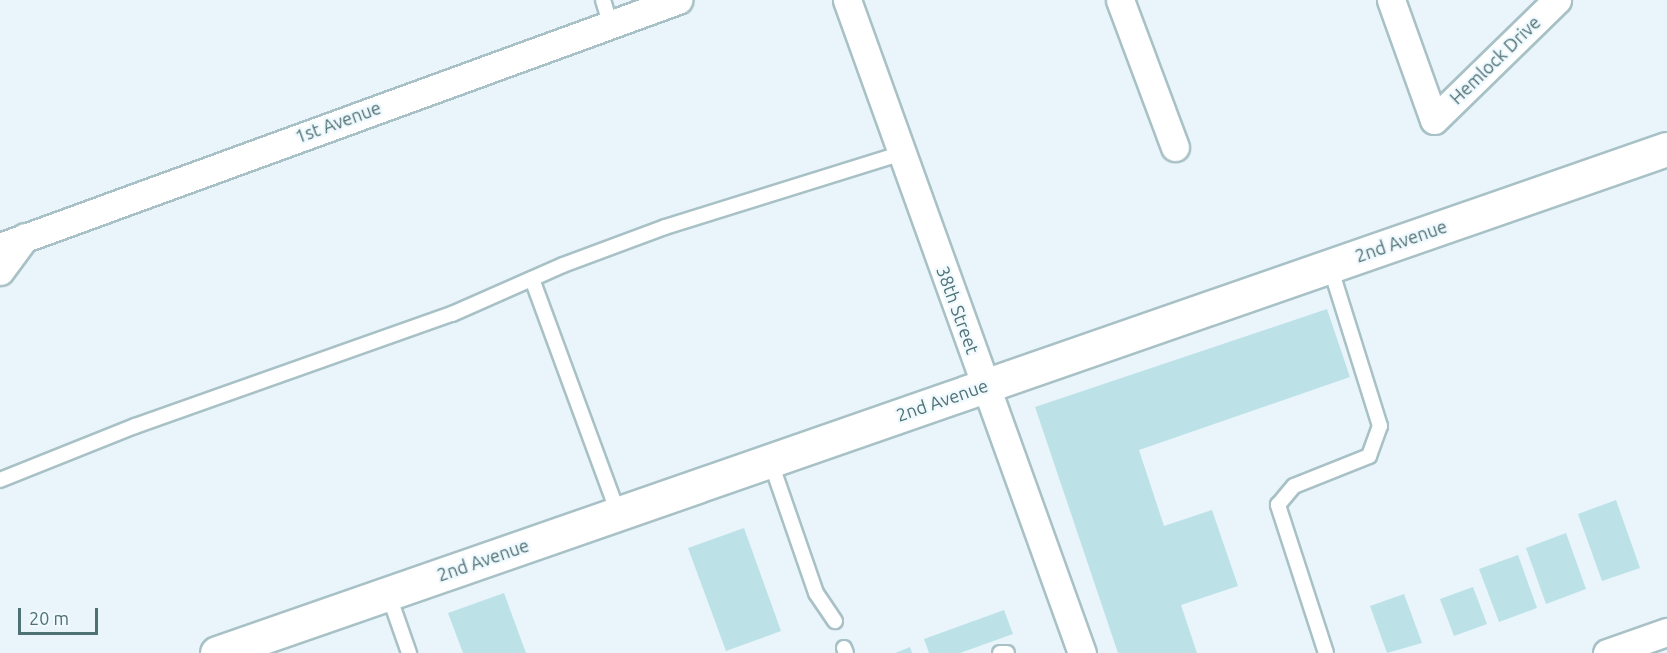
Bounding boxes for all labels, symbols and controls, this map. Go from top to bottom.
street label: Hemlock Drive [1445,11,1545,109]
street label: 1st Avenue [292,96,384,148]
street label: 2nd Avenue [1352,215,1450,267]
street label: 38th Street [932,263,984,357]
street label: 2nd Avenue [893,374,991,426]
street label: 2nd Avenue [434,534,532,586]
scale bar [21,596,100,634]
text: 20 m [29,608,69,628]

